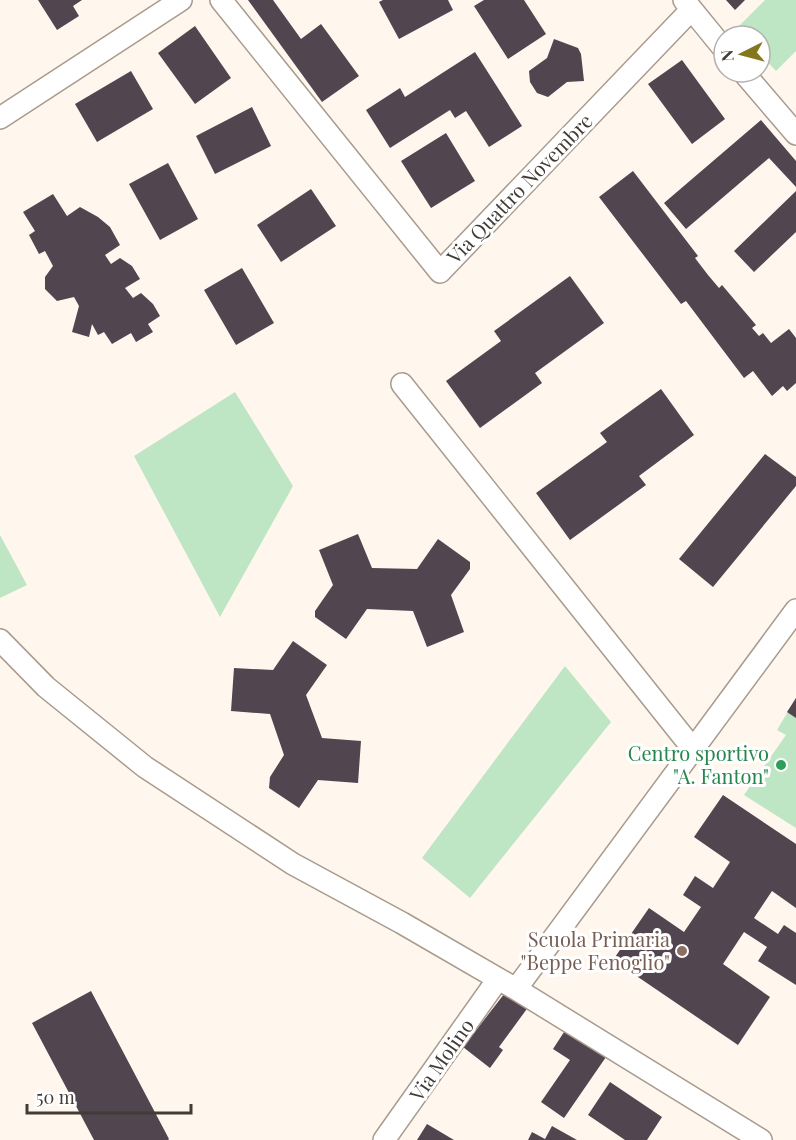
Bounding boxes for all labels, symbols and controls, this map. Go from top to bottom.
north arrow [712,24,772,84]
text: N [715,48,738,62]
street label: Via Quattro Novembre [439,107,598,270]
place label: Centro sportivo "A. Fanton" [628,739,769,789]
marker: Centro sportivo "A. Fanton" [774,758,788,772]
place label: Scuola Primaria "Beppe Fenoglio" [521,925,670,975]
marker: Scuola Primaria "Beppe Fenoglio" [675,944,689,958]
street label: Via Molino [402,1012,479,1107]
scale bar [27,1077,190,1115]
text: 50 m [36,1085,75,1109]

